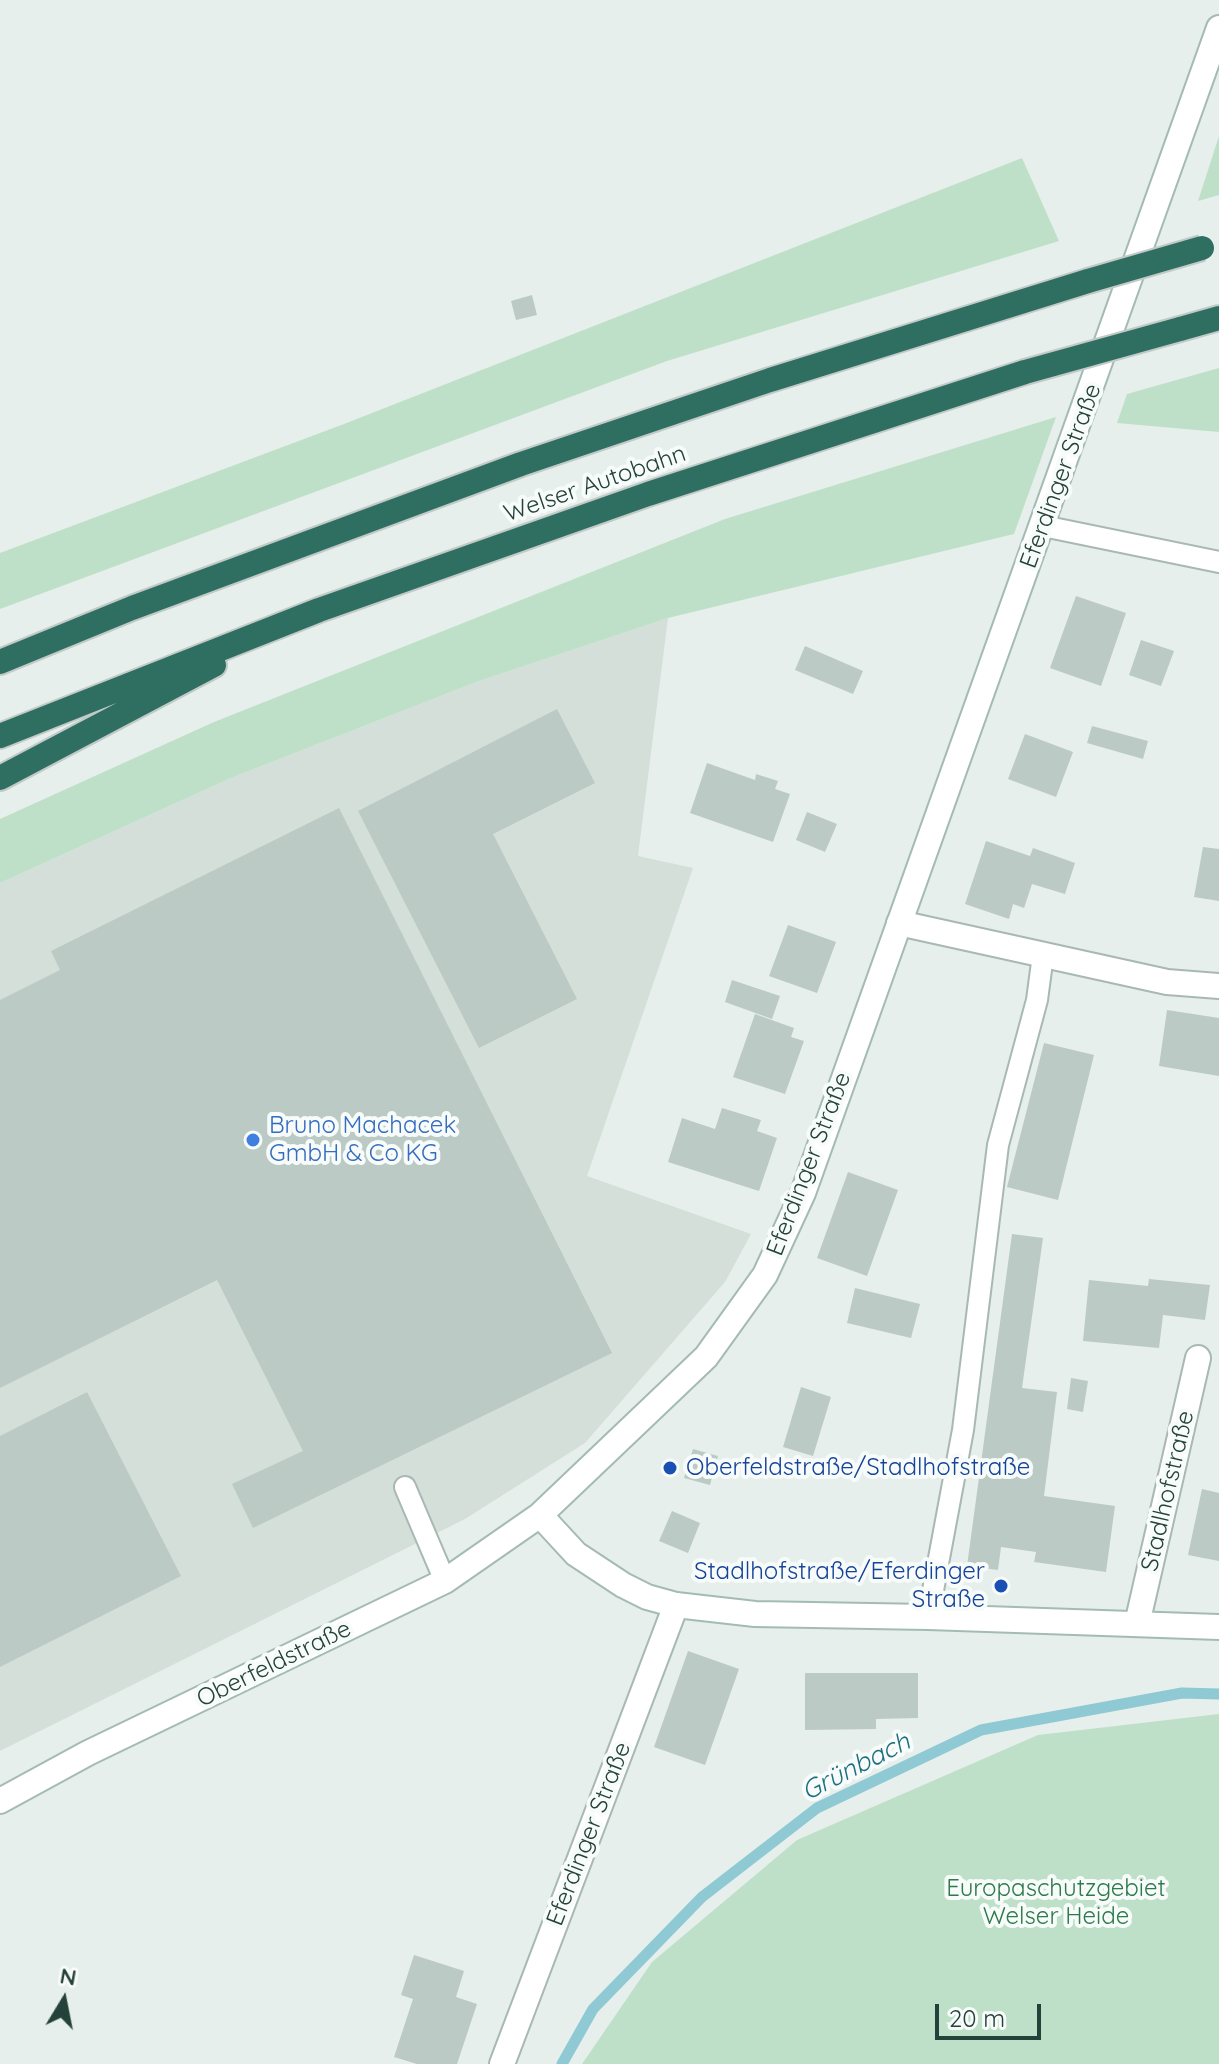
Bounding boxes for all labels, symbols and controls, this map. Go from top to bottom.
street label: Eferdinger Straße [1014,380,1108,572]
street label: Welser Autobahn [500,439,690,529]
street label: Eferdinger Straße [761,1068,857,1260]
place label: Bruno Machacek GmbH & Co KG [269,1112,456,1168]
marker: Bruno Machacek GmbH & Co KG [244,1131,262,1149]
street label: Stadlhofstraße [1136,1408,1200,1574]
place label: Oberfeldstraße/Stadlhofstraße [686,1454,1030,1482]
marker: Oberfeldstraße/Stadlhofstraße [661,1459,679,1477]
place label: Stadlhofstraße/Eferdinger Straße [694,1558,985,1614]
marker: Stadlhofstraße/Eferdinger Straße [992,1577,1010,1595]
street label: Oberfeldstraße [192,1614,356,1714]
water label: Grünbach [797,1726,915,1808]
street label: Eferdinger Straße [541,1738,637,1930]
park label: Europaschutzgebiet Welser Heide [946,1875,1166,1931]
north arrow [24,1960,104,2040]
text: N [58,1961,79,1992]
scale bar [939,1988,1045,2038]
text: 20 m [949,2003,1005,2033]

